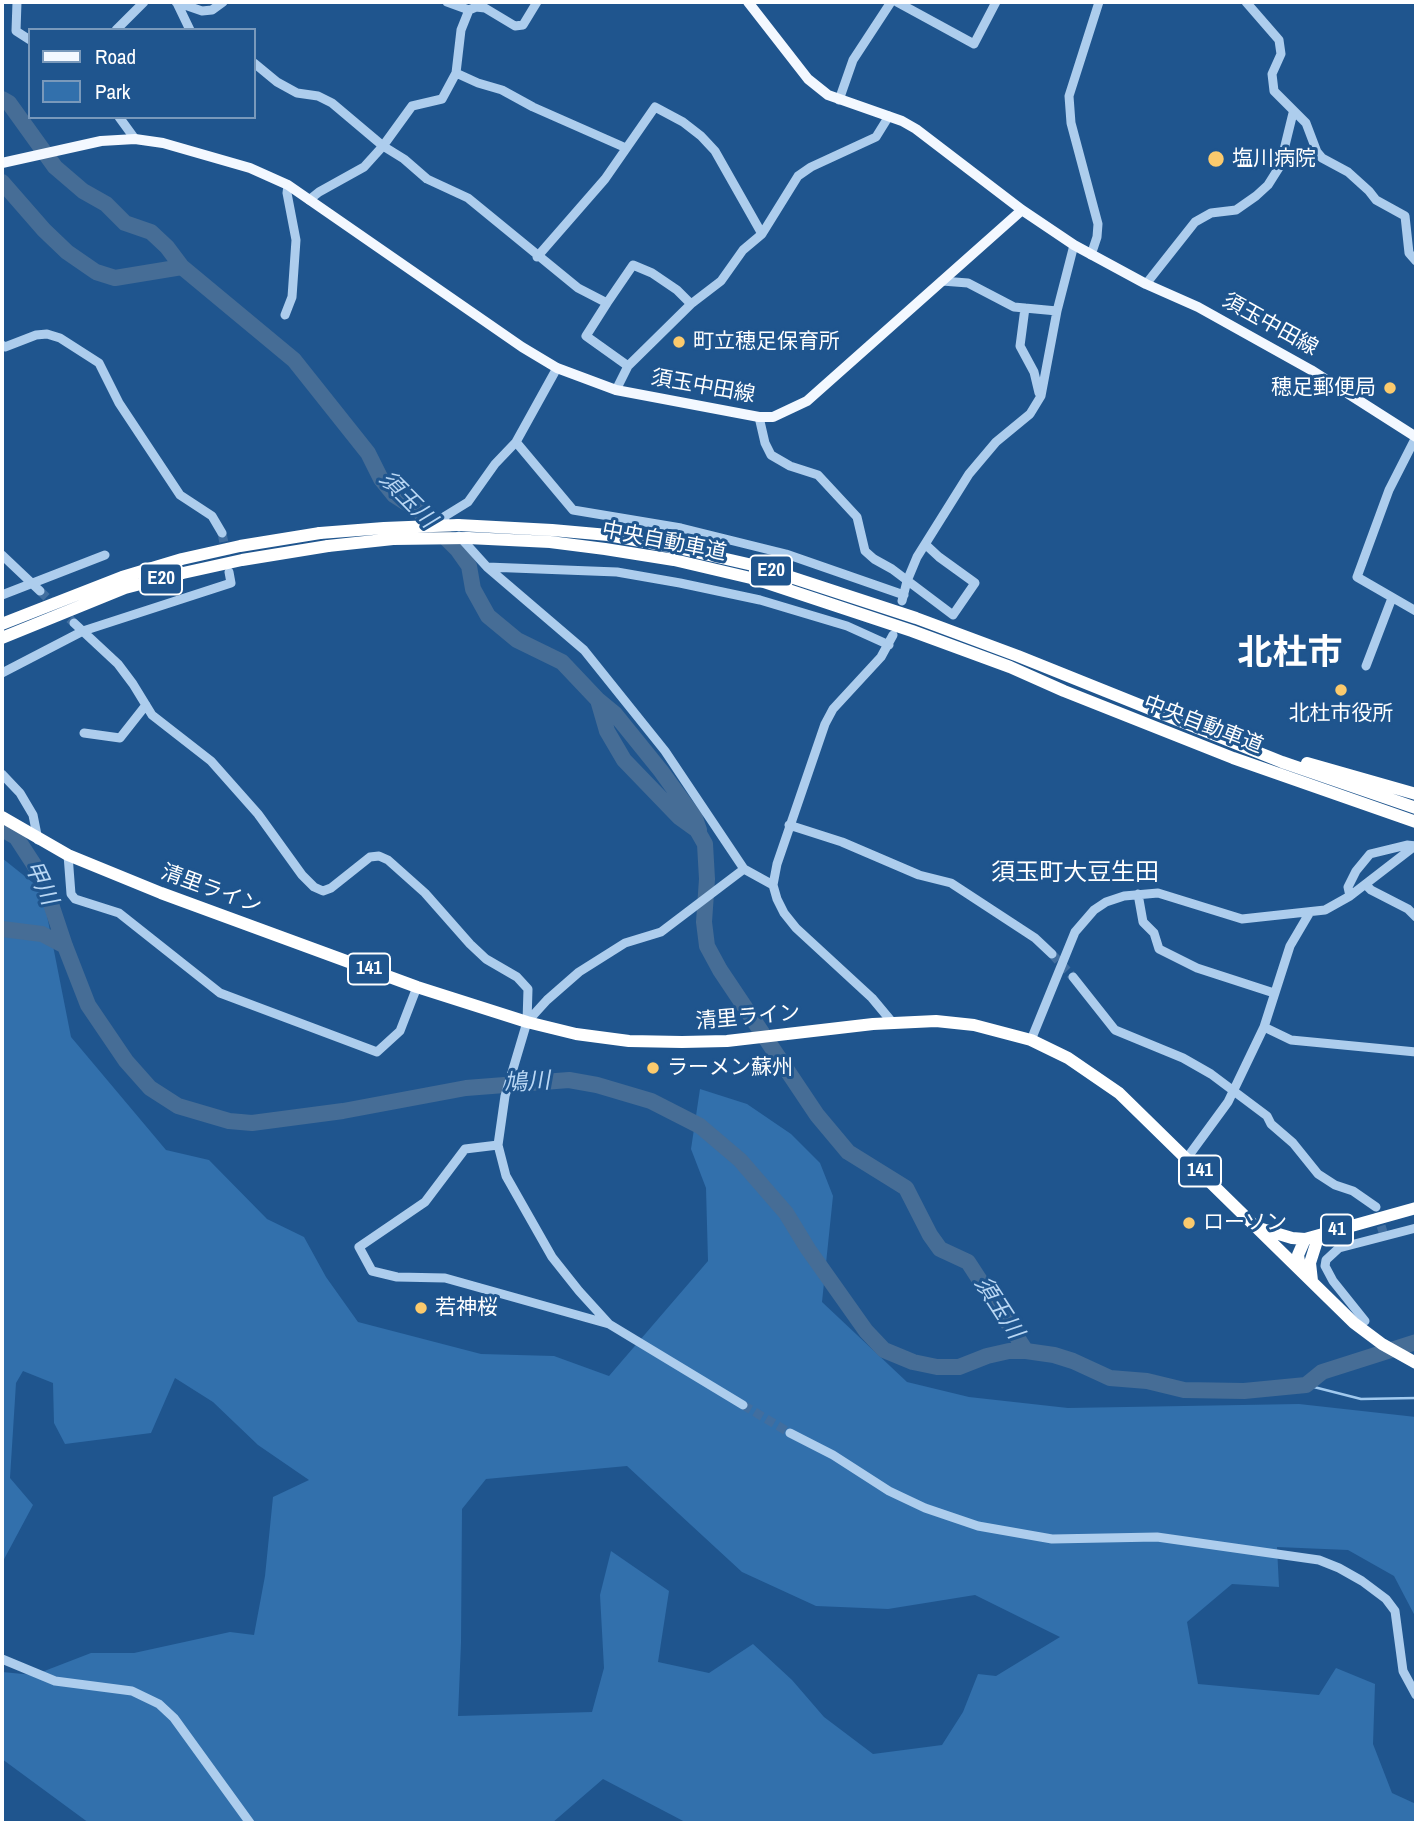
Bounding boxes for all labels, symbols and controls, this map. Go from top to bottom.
legend [28,28,256,119]
text: Road [95,42,136,71]
text: Park [95,77,130,106]
place label: 塩川病院 [1232,146,1316,172]
marker: 塩川病院 [1206,149,1226,169]
street label: 須玉中田線 [1218,289,1322,361]
place label: 町立穂足保育所 [693,329,840,355]
marker: 町立穂足保育所 [671,334,687,350]
street label: 須玉中田線 [649,365,757,409]
place label: 穂足郵便局 [1271,375,1376,401]
marker: 穂足郵便局 [1382,380,1398,396]
water label: 須玉川 [373,466,441,534]
street label: 中央自動車道 [600,518,728,566]
road number: E20 [750,556,792,586]
road number: E20 [140,564,182,594]
district label: 北杜市 [1238,634,1342,676]
marker: 北杜市役所 [1333,682,1349,698]
street label: 中央自動車道 [1140,691,1266,759]
place label: 北杜市役所 [1289,701,1393,727]
water label: 甲川 [18,856,62,910]
street label: 清里ライン [157,860,265,920]
district label: 須玉町大豆生田 [991,860,1159,888]
road number: 141 [348,953,390,984]
street label: 清里ライン [695,1001,801,1035]
place label: ラーメン蘇州 [667,1055,793,1081]
marker: ラーメン蘇州 [645,1060,661,1076]
water label: 鳩川 [503,1068,551,1098]
road number: 141 [1179,1156,1221,1186]
place label: ローソン [1203,1210,1287,1236]
road number: 41 [1321,1214,1353,1246]
marker: ローソン [1181,1215,1197,1231]
water label: 須玉川 [968,1272,1028,1344]
place label: 若神桜 [435,1295,498,1321]
marker: 若神桜 [413,1300,429,1316]

